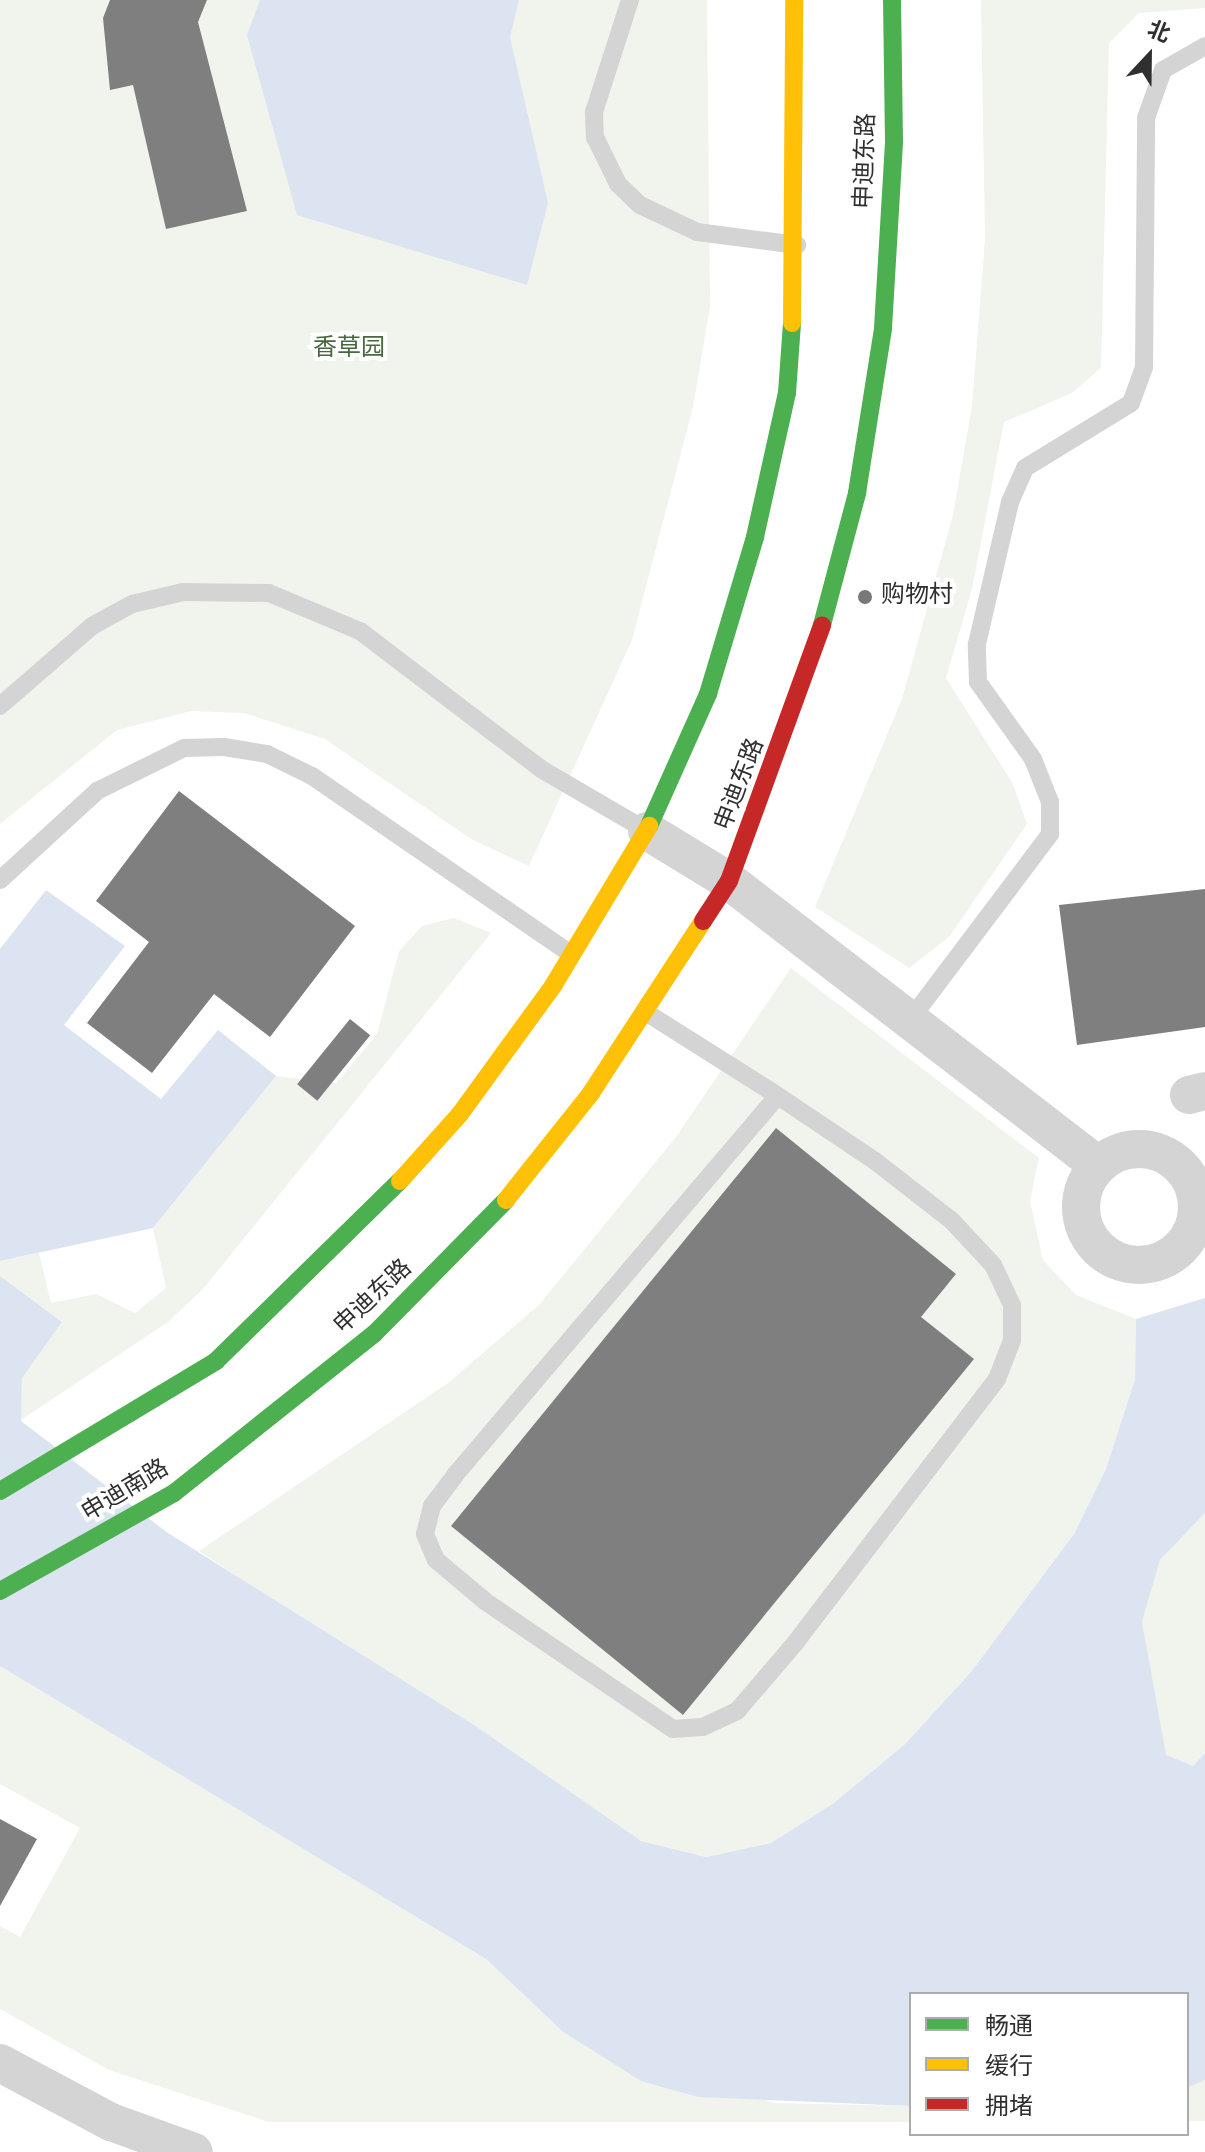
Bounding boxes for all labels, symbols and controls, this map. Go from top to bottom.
north arrow [1109,16,1189,96]
text: 北 [1143,17,1173,50]
street label: 申迪东路 [851,113,883,209]
park label: 香草园 [313,336,385,364]
place label: 购物村 [881,583,953,611]
marker: 购物村 [856,588,874,606]
street label: 申迪东路 [710,735,772,835]
street label: 申迪东路 [329,1255,419,1341]
street label: 申迪南路 [77,1455,175,1529]
legend [909,1992,1189,2136]
text: 畅通 [985,2013,1033,2043]
text: 缓行 [985,2053,1033,2083]
text: 拥堵 [985,2093,1033,2123]

